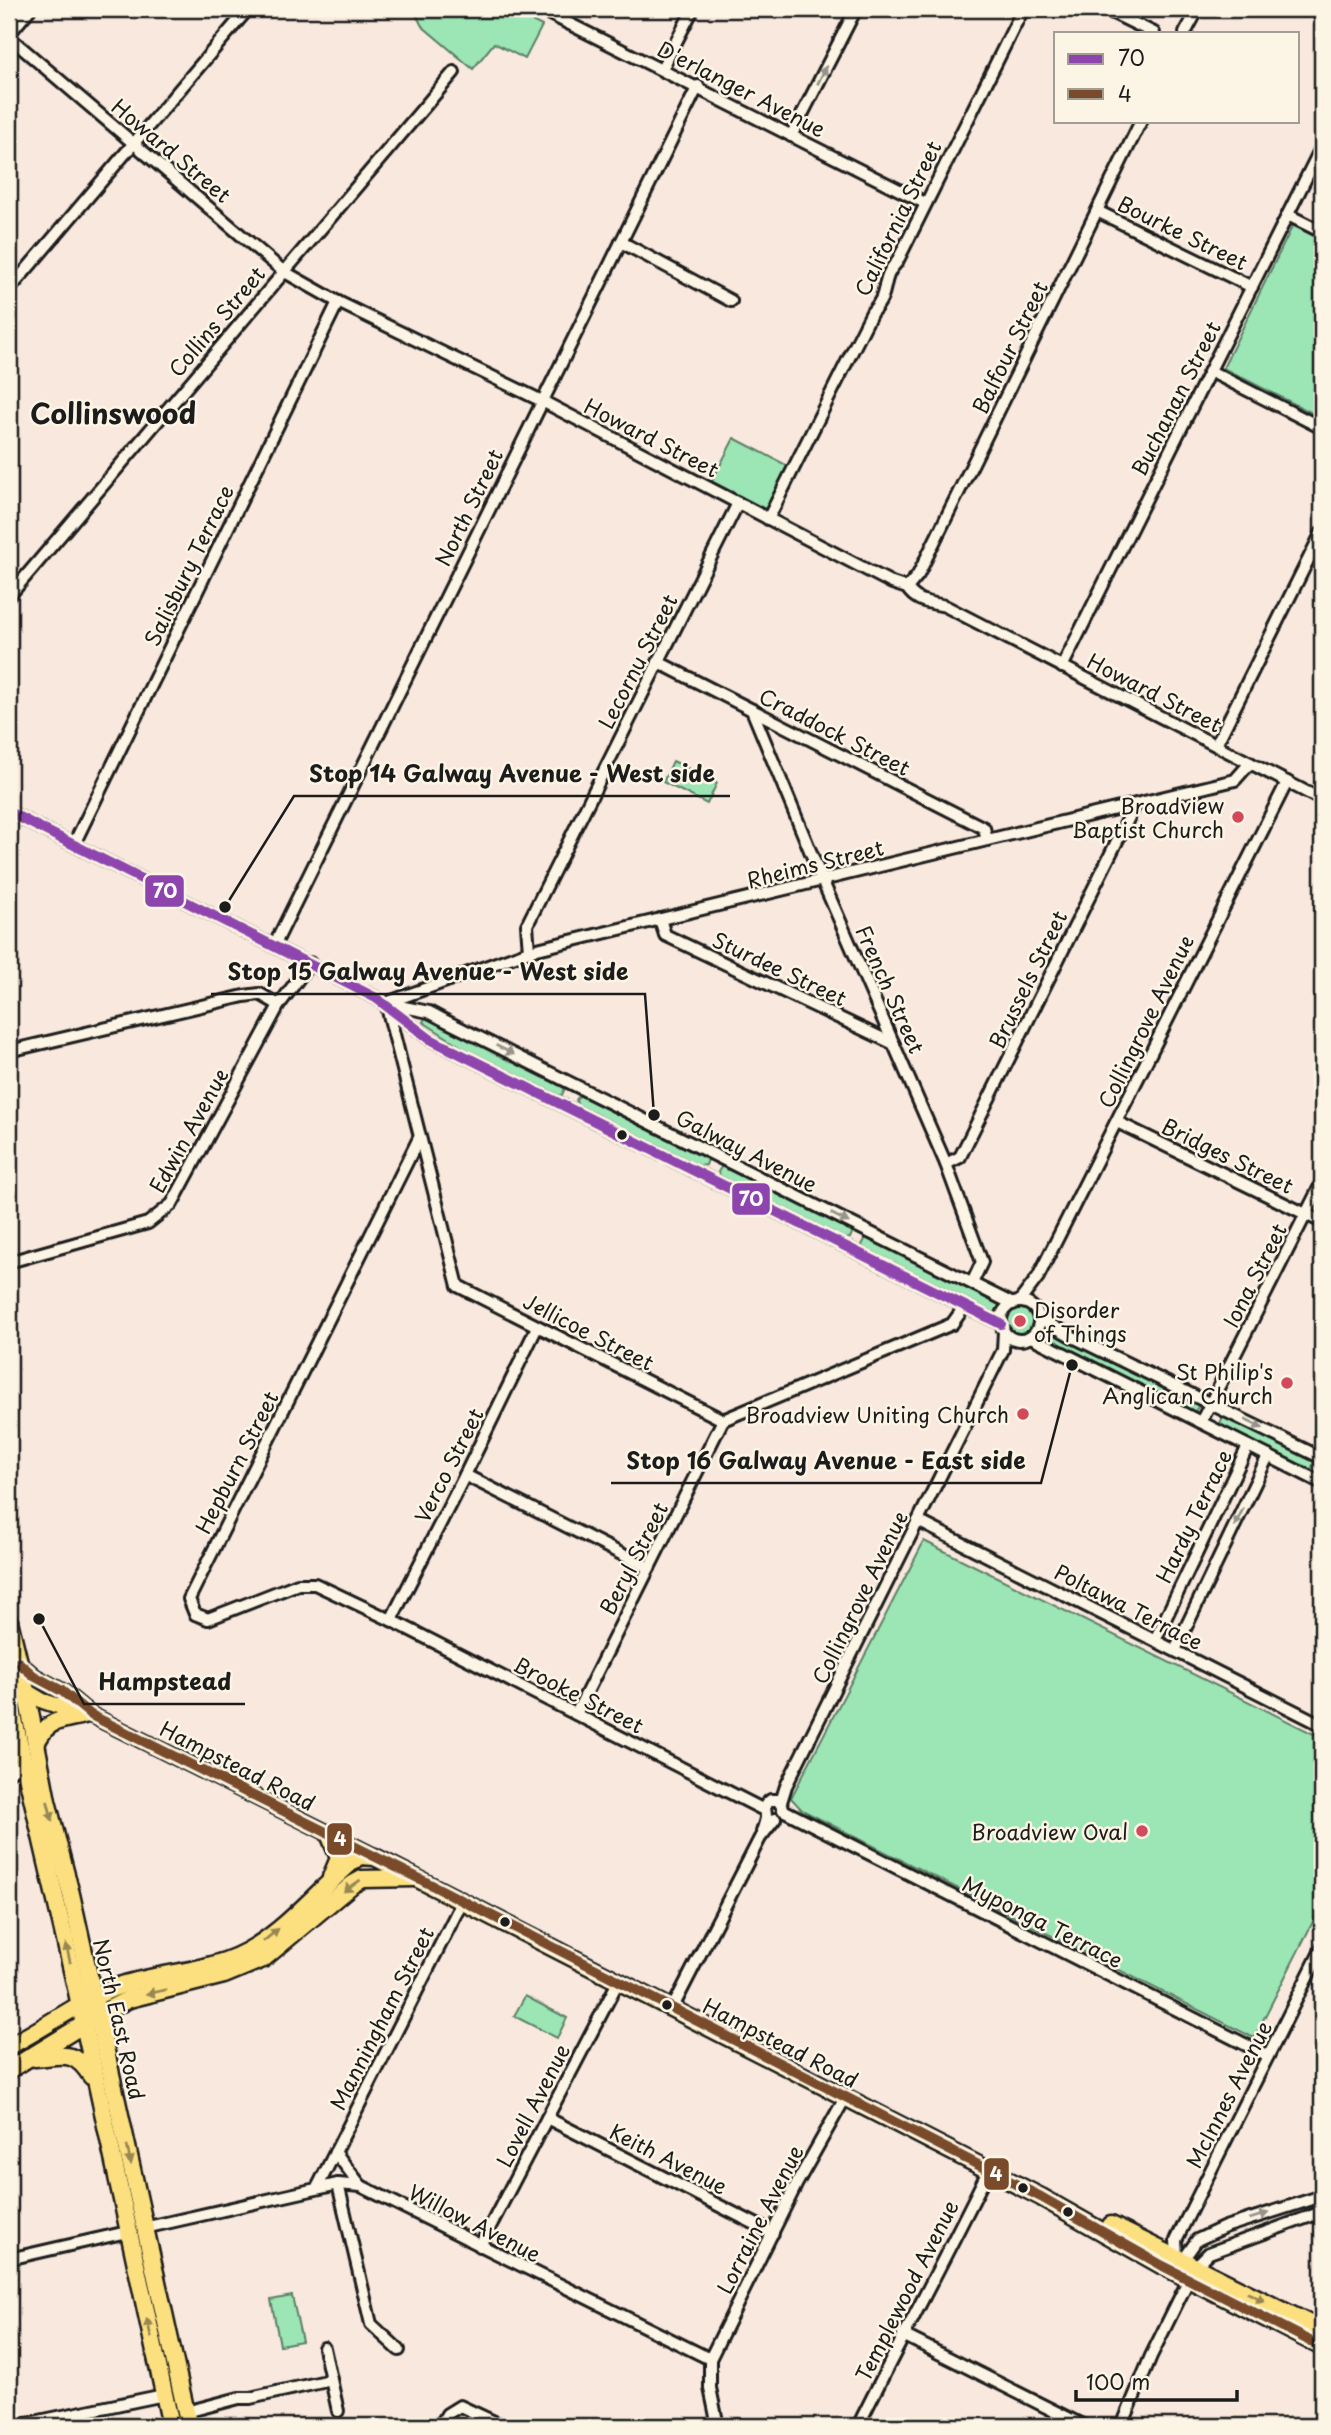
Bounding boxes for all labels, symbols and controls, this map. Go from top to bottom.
street label: D'erlanger Avenue [652,32,832,144]
legend [1054,32,1300,122]
text: 70 [1118,41,1145,73]
one-way arrow [816,65,827,85]
text: 4 [1118,77,1132,109]
street label: Howard Street [105,90,239,210]
street label: California Street [845,135,949,301]
street label: Bourke Street [1113,187,1253,277]
street label: Collins Street [160,259,272,383]
street label: Balfour Street [963,275,1055,419]
street label: Buchanan Street [1122,315,1228,481]
street label: Howard Street [579,389,725,485]
district label: Collinswood [30,391,196,434]
street label: North Street [426,443,510,571]
street label: Salisbury Terrace [135,479,241,651]
street label: Lecornu Street [589,588,685,734]
street label: Howard Street [1082,644,1228,740]
street label: Craddock Street [754,679,916,783]
callout: Stop 14 Galway Avenue - West side [294,752,730,796]
text: Stop 14 Galway Avenue - West side [309,755,715,790]
place label: Broadview Baptist Church [1072,789,1224,845]
marker: Broadview Baptist Church [1230,809,1246,825]
street label: Rheims Street [743,831,887,895]
line badge: 70 [144,874,185,908]
text: 70 [153,876,177,904]
street label: Brussels Street [980,905,1074,1053]
street label: French Street [848,920,934,1058]
street label: Sturdee Street [708,923,852,1013]
street label: Collingrove Avenue [1089,929,1201,1113]
callout: Stop 15 Galway Avenue - West side [211,950,645,994]
text: Stop 15 Galway Avenue - West side [228,953,629,988]
one-way arrow [495,1045,515,1056]
street label: Edwin Avenue [140,1062,236,1198]
street label: Galway Avenue [671,1101,823,1199]
street label: Bridges Street [1157,1109,1299,1201]
unlabelled marker [615,1128,629,1142]
line badge: 70 [731,1182,771,1216]
text: 70 [739,1184,763,1212]
one-way arrow [830,1212,850,1223]
street label: Iona Street [1214,1217,1294,1333]
street label: Jellicoe Street [518,1284,660,1378]
place label: Disorder of Things [1034,1293,1127,1349]
marker: Disorder of Things [1012,1313,1028,1329]
place label: St Philip's Anglican Church [1102,1355,1273,1411]
marker: St Philip's Anglican Church [1279,1375,1295,1391]
street label: Hepburn Street [186,1385,286,1539]
place label: Broadview Uniting Church [745,1398,1009,1430]
street label: Verco Street [405,1402,491,1528]
marker: Broadview Uniting Church [1015,1406,1031,1422]
one-way arrow [1244,1419,1264,1430]
callout: Stop 16 Galway Avenue - East side [611,1439,1041,1483]
text: Stop 16 Galway Avenue - East side [626,1442,1026,1477]
street label: Hardy Terrace [1147,1444,1239,1588]
street label: Beryl Street [591,1496,675,1620]
street label: Collingrove Avenue [803,1505,915,1689]
one-way arrow [1233,1507,1244,1527]
street label: Poltawa Terrace [1049,1555,1209,1657]
street label: Brooke Street [508,1647,650,1741]
callout: Hampstead [84,1660,245,1704]
text: Hampstead [99,1663,231,1698]
street label: Hampstead Road [155,1712,321,1818]
one-way arrow [44,1800,55,1822]
place label: Broadview Oval [971,1815,1128,1847]
line badge: 4 [326,1822,353,1856]
marker: Broadview Oval [1134,1823,1150,1839]
text: 4 [334,1824,347,1852]
street label: Myponga Terrace [957,1867,1129,1975]
one-way arrow [343,1879,361,1893]
unlabelled marker [498,1915,512,1929]
street label: Manningham Street [321,1921,441,2115]
one-way arrow [262,1928,279,1943]
street label: North East Road [86,1935,154,2103]
one-way arrow [62,1942,73,1964]
one-way arrow [145,1987,167,1998]
street label: Hampstead Road [698,1989,864,2095]
unlabelled marker [660,1998,674,2012]
street label: McInnes Avenue [1177,2015,1279,2173]
street label: Lovell Avenue [487,2038,577,2172]
street label: Keith Avenue [605,2115,733,2201]
street label: Lorraine Avenue [708,2139,810,2299]
one-way arrow [123,2144,134,2166]
line badge: 4 [983,2157,1010,2191]
text: 4 [990,2159,1003,2187]
street label: Willow Avenue [403,2175,547,2269]
unlabelled marker [1016,2181,1030,2195]
street label: Templewood Avenue [846,2194,966,2386]
unlabelled marker [1061,2205,1075,2219]
one-way arrow [1249,2210,1270,2221]
one-way arrow [1246,2292,1266,2303]
one-way arrow [143,2317,154,2339]
scale bar [1076,2358,1236,2402]
text: 100 m [1086,2365,1150,2397]

